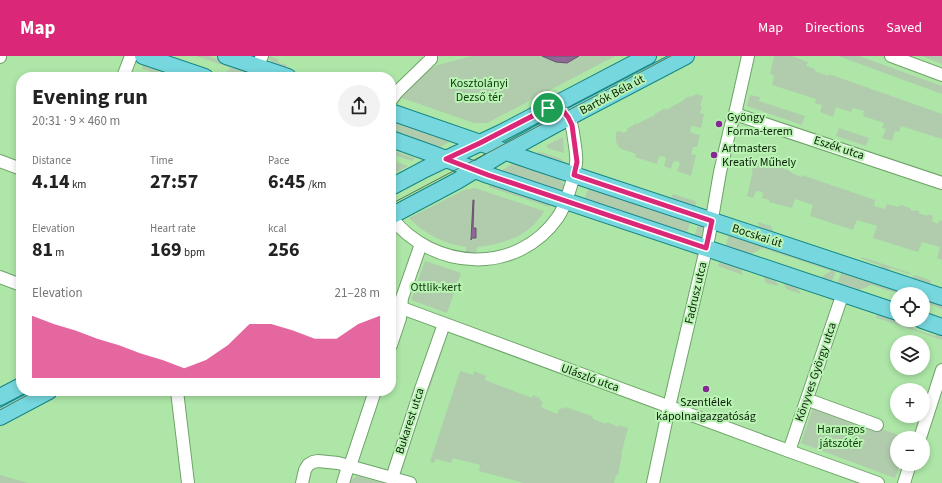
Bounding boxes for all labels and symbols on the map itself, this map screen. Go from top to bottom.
street label: Bartók Béla út [577,71,647,119]
park label: Kosztolányi Dezső tér [450,75,508,106]
pin [531,91,565,125]
place label: Gyöngy Forma-terem [727,109,793,140]
marker: Gyöngy Forma-terem [714,119,724,129]
street label: Eszék utca [811,132,867,164]
place label: Artmasters Kreatív Műhely [722,140,796,171]
marker: Artmasters Kreatív Műhely [709,150,719,160]
street label: Bocskai út [730,220,784,252]
street label: Fadrusz utca [681,260,711,326]
park label: Ottlik-kert [411,279,461,296]
street label: Könyves György utca [791,320,841,424]
street label: Ulászló utca [559,360,621,396]
marker: Szentlélek kápolnaigazgatóság [701,384,711,394]
street label: Bukarest utca [391,386,429,456]
place label: Szentlélek kápolnaigazgatóság [656,394,756,425]
park label: Harangos játszótér [817,421,865,452]

